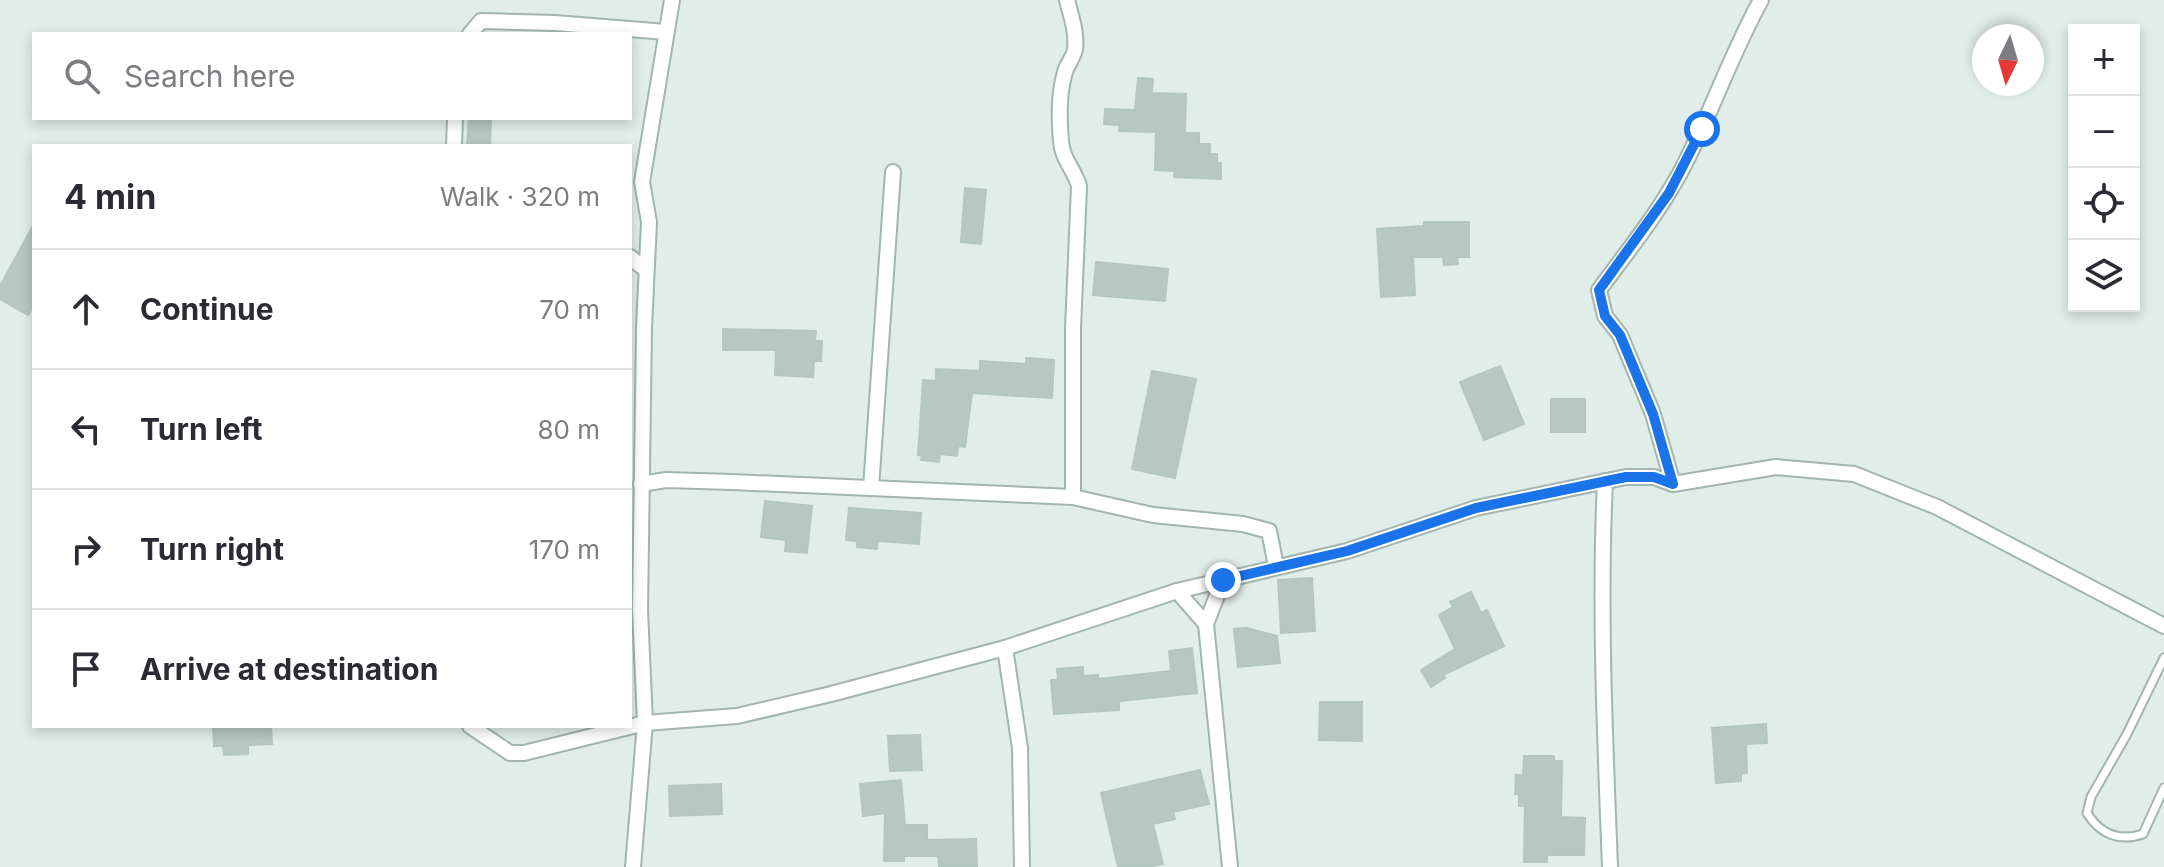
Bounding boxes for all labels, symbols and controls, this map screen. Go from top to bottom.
north arrow [1972,24,2044,96]
map controls [2068,24,2140,312]
button: + [2068,24,2140,96]
search box [32,32,632,120]
icon: search [60,54,104,98]
text: Search here [124,58,296,94]
button: − [2068,96,2140,168]
route start [1684,111,1720,147]
button: locate [2068,168,2140,240]
text: 4 min [64,176,156,217]
text: Walk · 320 m [440,181,600,212]
button: layers [2068,240,2140,312]
icon: ahead [64,287,108,331]
text: Continue [140,291,274,327]
text: 70 m [539,294,600,325]
icon: left [64,407,108,451]
text: Turn left [140,411,262,447]
text: 80 m [537,414,600,445]
icon: right [64,527,108,571]
text: Turn right [140,531,284,567]
text: 170 m [529,534,600,565]
route end [1205,562,1241,598]
icon: arrive [64,647,108,691]
text: Arrive at destination [140,651,438,687]

